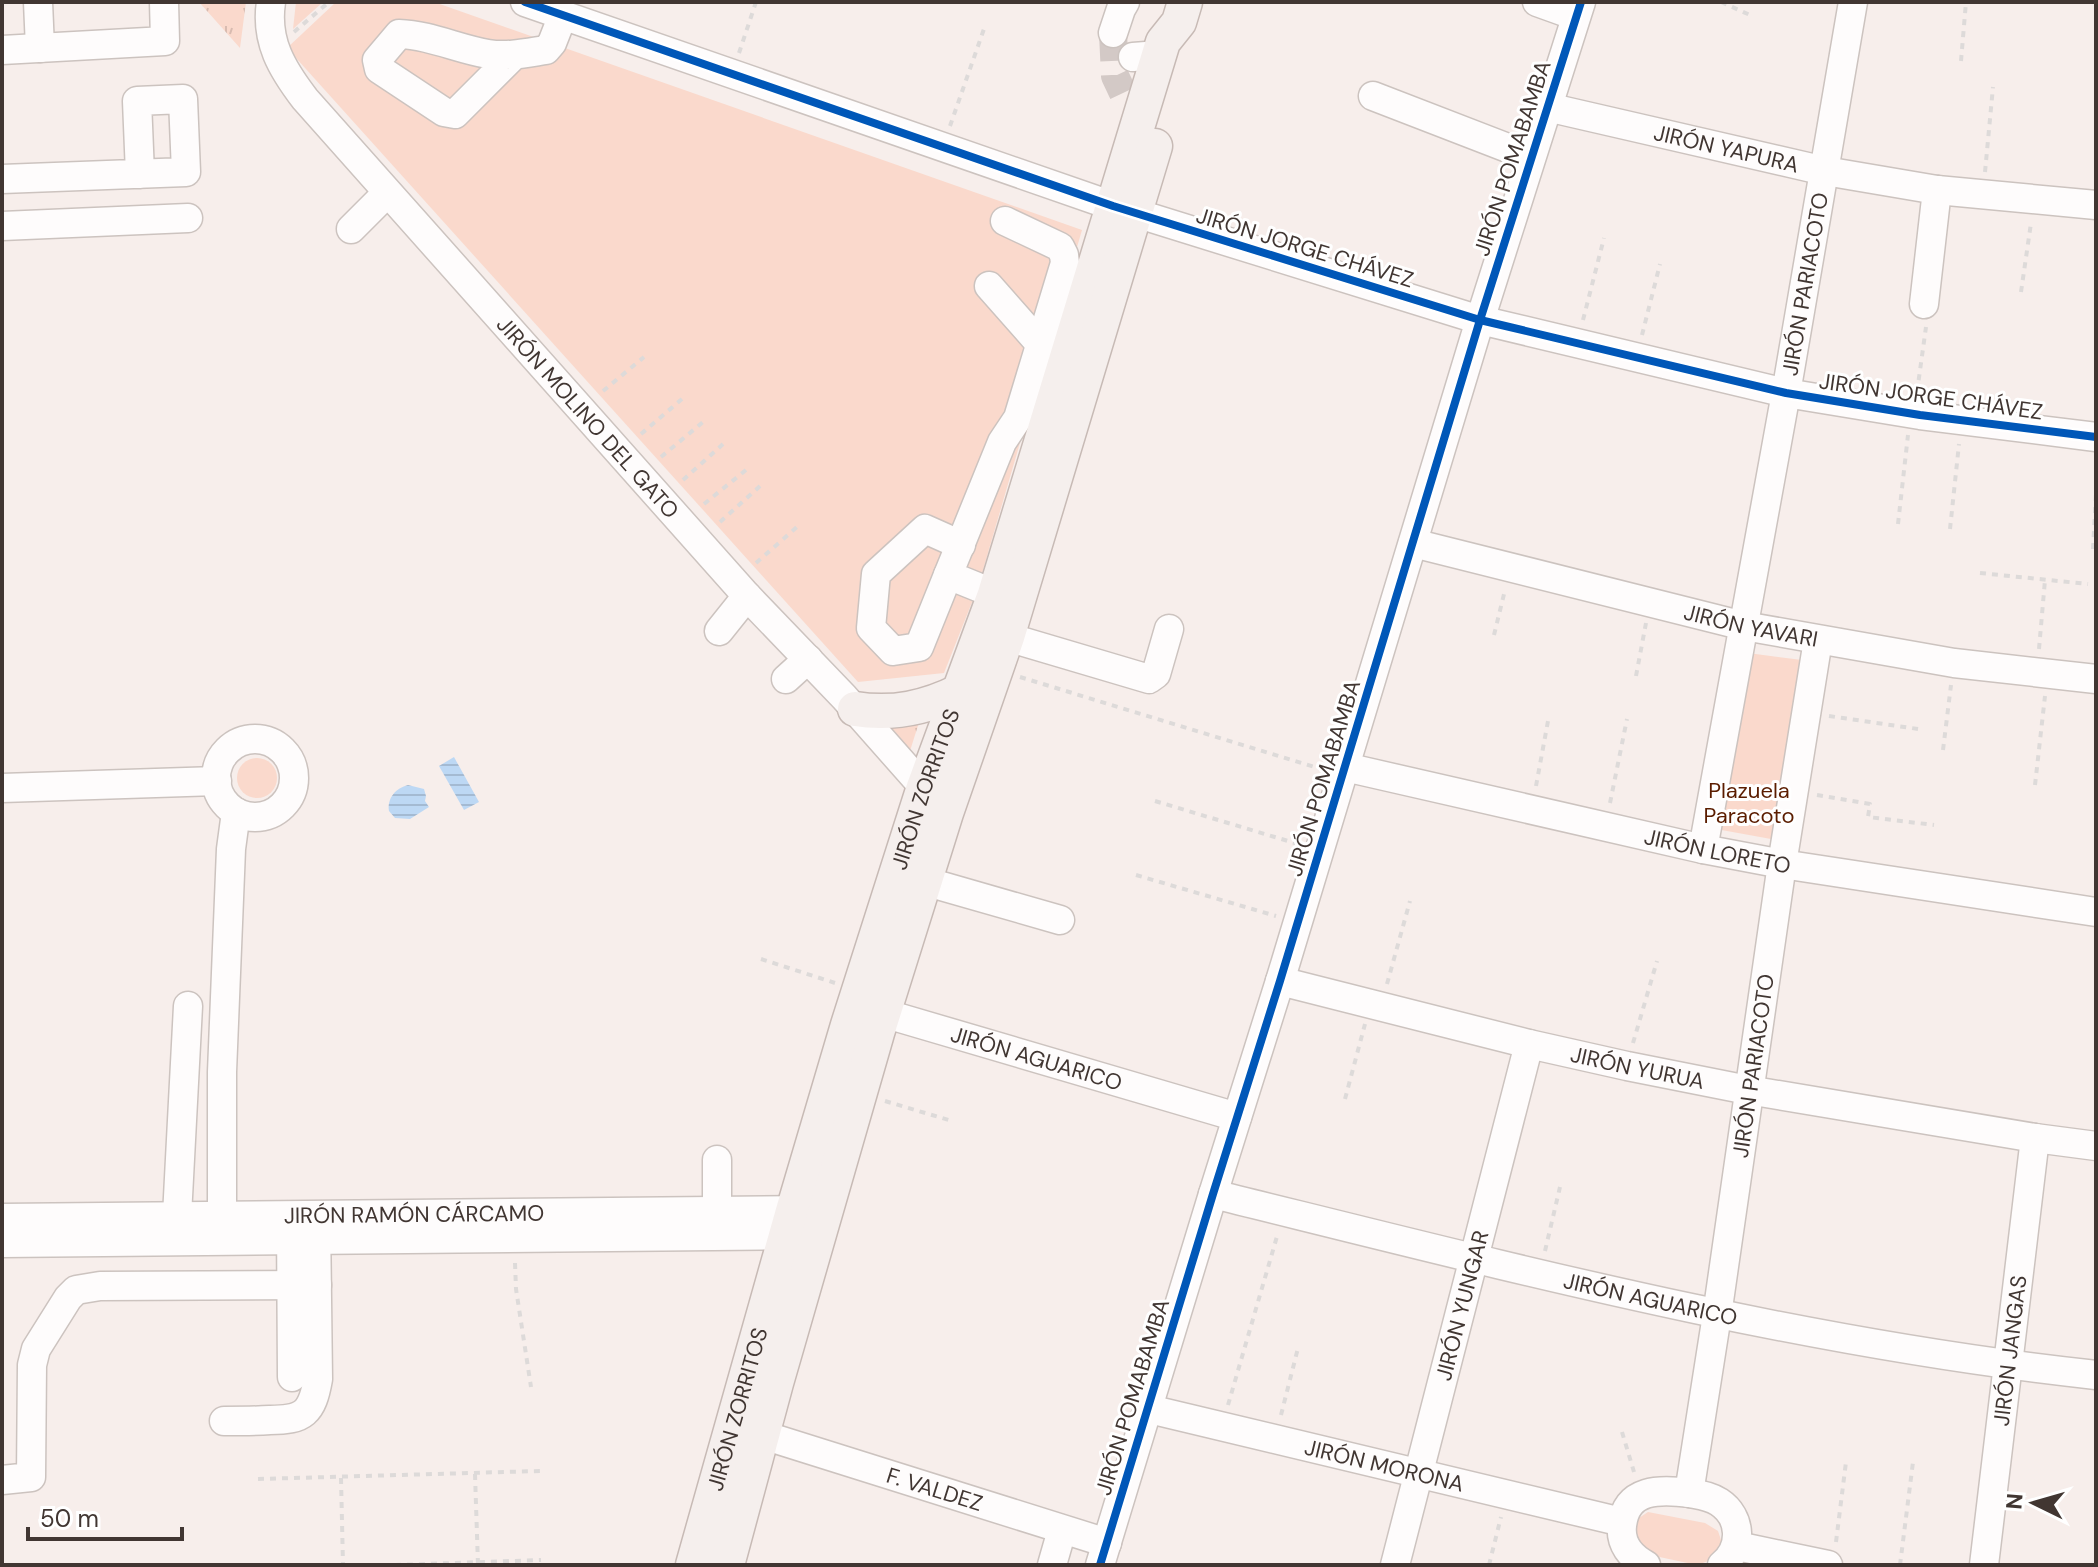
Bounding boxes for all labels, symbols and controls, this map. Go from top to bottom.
street label: JIRÓN POMABAMBA [1467,57,1558,260]
street label: JIRÓN YAPURA [1651,118,1802,179]
street label: JIRÓN PARIACOTO [1775,190,1835,378]
street label: JIRÓN JORGE CHÁVEZ [1193,201,1417,294]
street label: JIRÓN MOLINO DEL GATO [490,310,685,525]
street label: JIRÓN JORGE CHÁVEZ [1817,366,2045,427]
street label: JIRÓN YAVARI [1681,597,1820,654]
street label: JIRÓN POMABAMBA [1280,676,1367,880]
street label: JIRÓN ZORRITOS [885,705,967,873]
park label: Plazuela Paracoto [1704,776,1794,830]
street label: JIRÓN LORETO [1642,822,1793,880]
street label: JIRÓN PARIACOTO [1726,972,1781,1160]
street label: JIRÓN AGUARICO [947,1020,1125,1097]
street label: JIRÓN YURUA [1568,1040,1707,1096]
street label: JIRÓN RAMÓN CÁRCAMO [284,1199,544,1230]
street label: JIRÓN YUNGAR [1429,1227,1495,1384]
street label: JIRÓN AGUARICO [1561,1266,1740,1332]
street label: JIRÓN JANGAS [1987,1274,2034,1428]
street label: JIRÓN POMABAMBA [1089,1295,1176,1499]
street label: JIRÓN ZORRITOS [701,1324,774,1494]
street label: JIRÓN MORONA [1302,1433,1467,1499]
street label: F. VALDEZ [883,1461,986,1518]
north arrow [1994,1463,2074,1543]
scale bar [28,1491,182,1541]
text: N [1999,1492,2030,1511]
text: 50 m [40,1503,99,1534]

